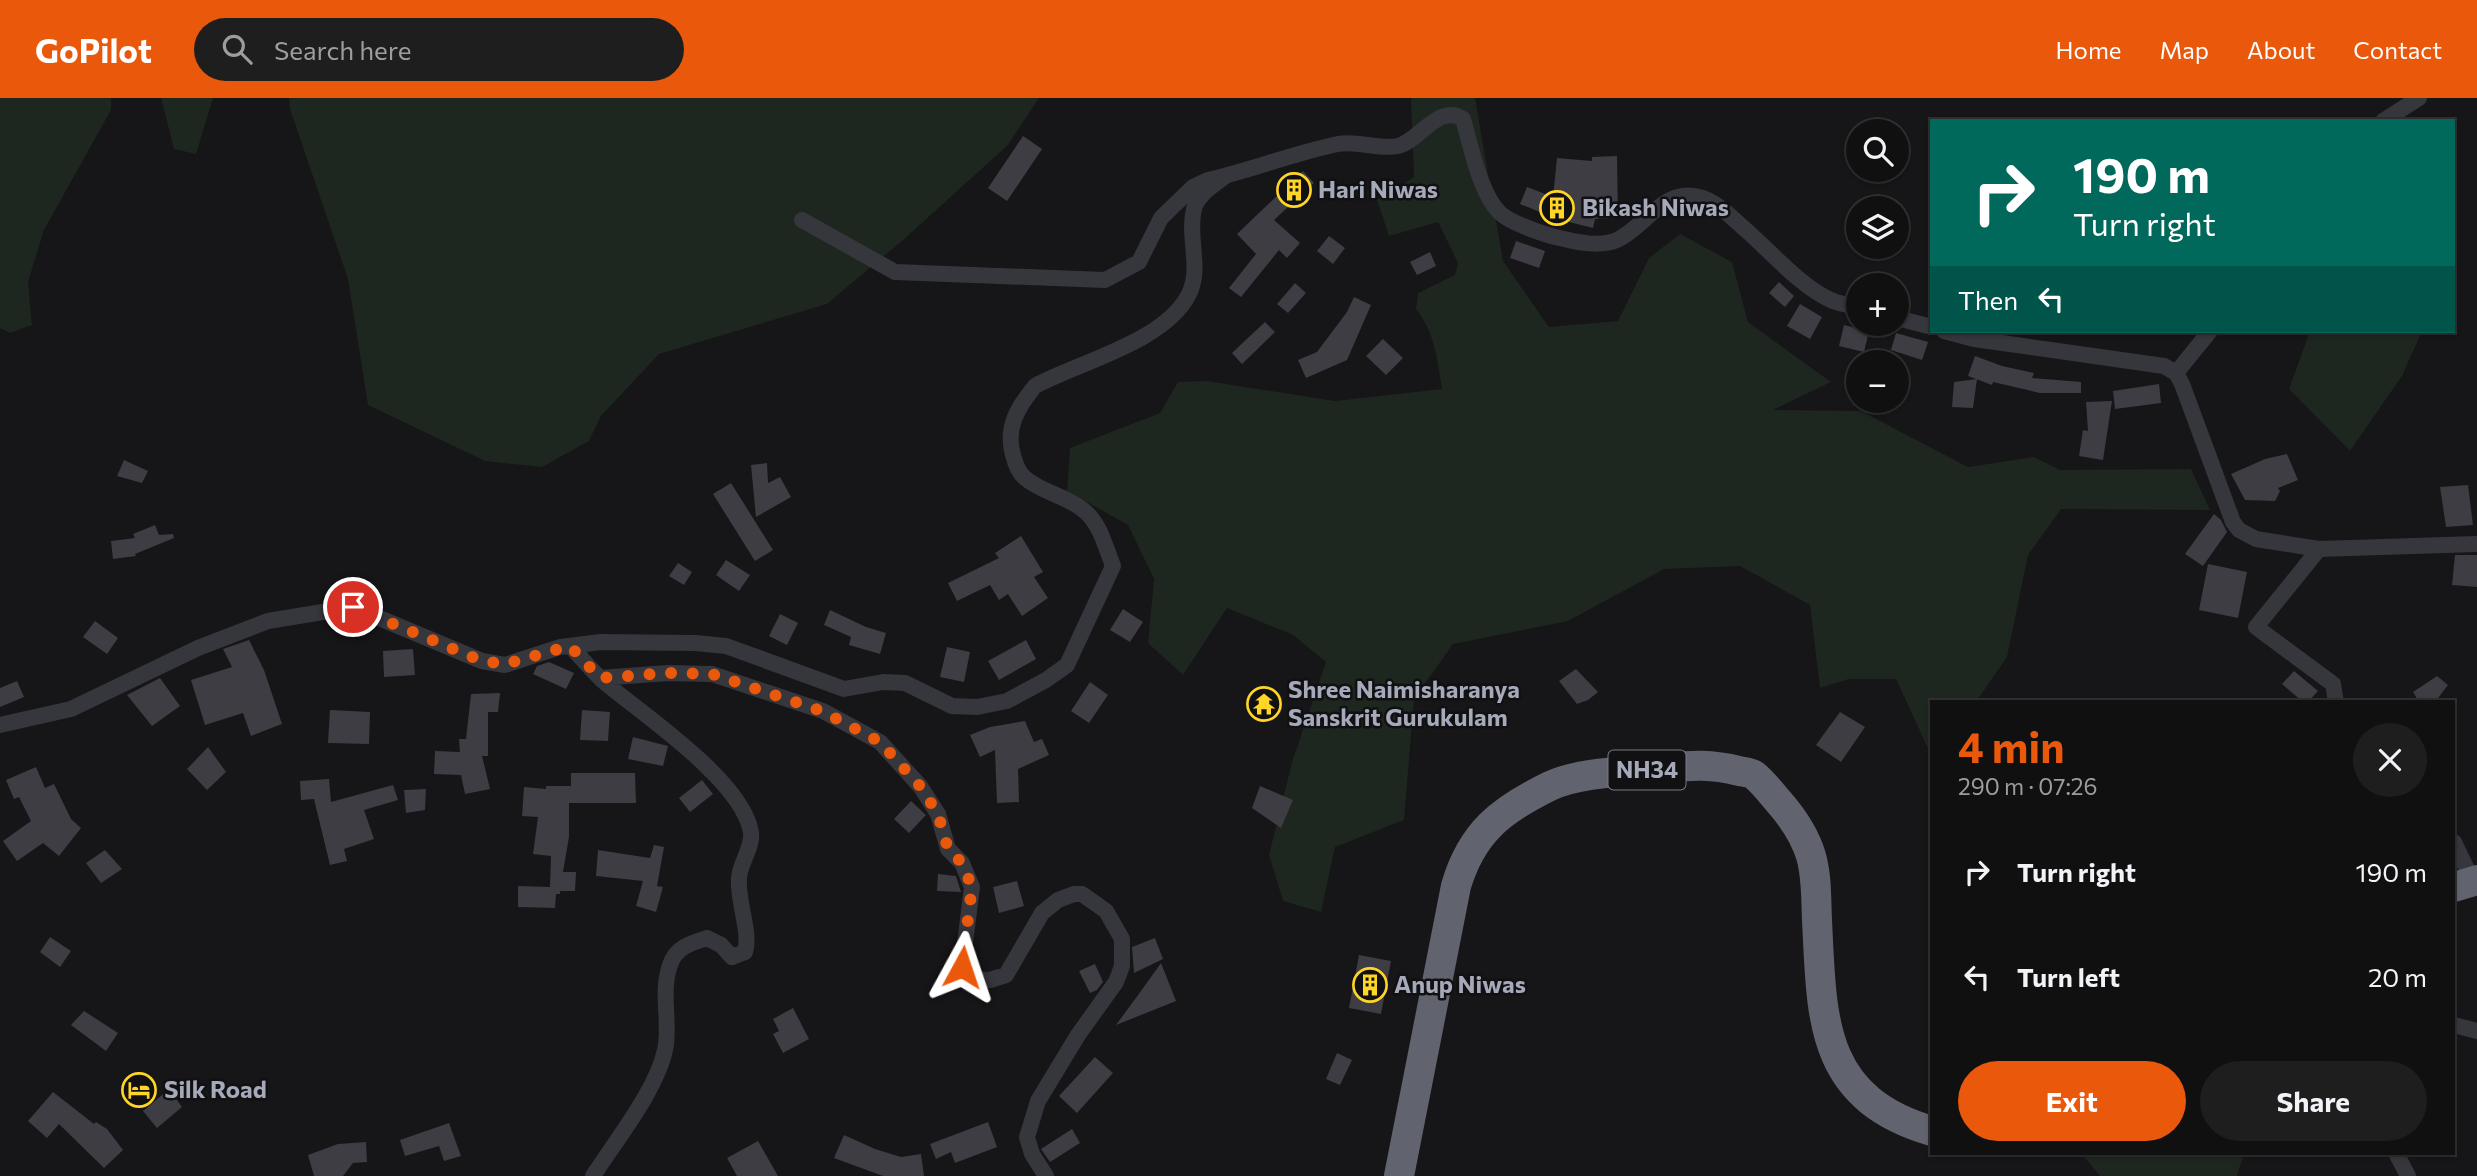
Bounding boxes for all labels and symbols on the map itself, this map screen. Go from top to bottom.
building icon: Hari Niwas [1275,171,1313,209]
place label: Hari Niwas [1318,174,1438,203]
building icon: Bikash Niwas [1538,189,1576,227]
place label: Bikash Niwas [1582,192,1729,221]
pin [323,577,383,637]
place label: Shree Naimisharanya Sanskrit Gurukulam [1288,674,1520,731]
temple icon: Shree Naimisharanya Sanskrit Gurukulam [1245,685,1283,723]
road number: NH34 [1608,750,1686,790]
position arrow [925,930,999,1004]
building icon: Anup Niwas [1351,966,1389,1004]
place label: Anup Niwas [1394,969,1526,998]
hotel icon: Silk Road [120,1071,158,1109]
place label: Silk Road [164,1074,267,1103]

